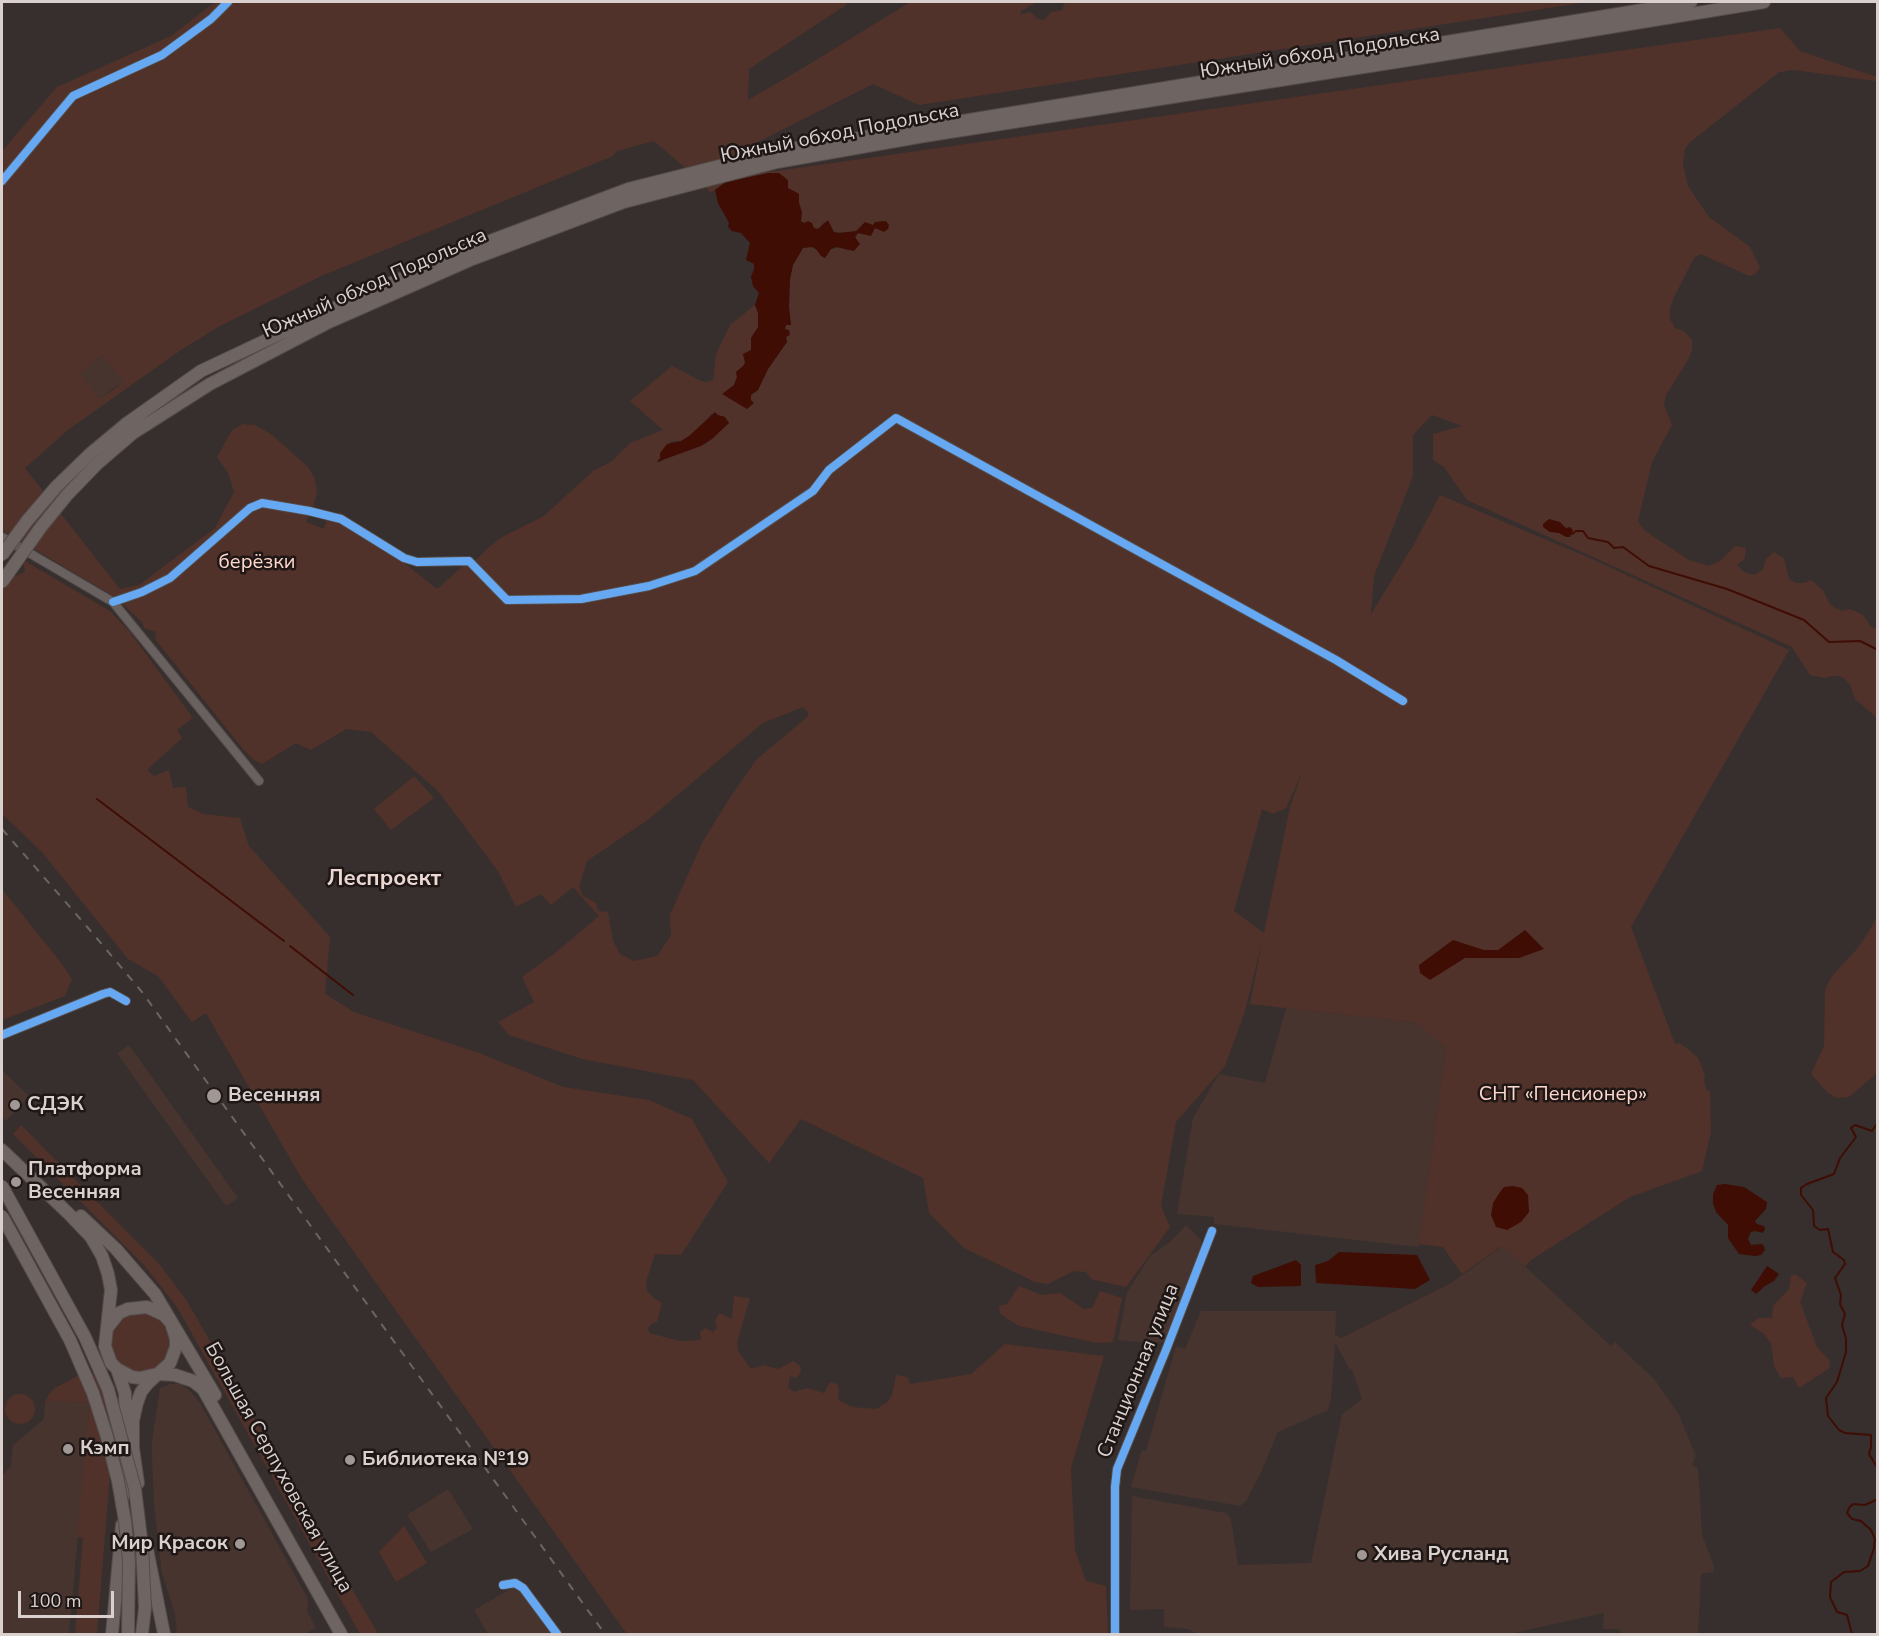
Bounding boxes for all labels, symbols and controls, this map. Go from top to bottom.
street label: Южный обход Подольска [1198,23,1442,85]
street label: Южный обход Подольска [719,99,961,169]
street label: Южный обход Подольска [259,224,491,344]
park label: берёзки [219,551,295,575]
district label: Леспроект [327,867,441,893]
park label: СНТ «Пенсионер» [1479,1083,1647,1107]
place label: Весенняя [228,1084,320,1108]
marker: Весенняя [205,1087,223,1105]
place label: СДЭК [27,1093,84,1117]
marker: СДЭК [8,1098,22,1112]
place label: Платформа Весенняя [28,1158,142,1205]
marker: Платформа Весенняя [9,1175,23,1189]
street label: Станционная улица [1093,1280,1185,1462]
street label: Большая Серпуховская улица [199,1339,357,1597]
place label: Кэмп [80,1437,130,1461]
marker: Кэмп [61,1442,75,1456]
place label: Библиотека №19 [362,1448,529,1472]
marker: Библиотека №19 [343,1453,357,1467]
place label: Мир Красок [111,1532,228,1556]
marker: Мир Красок [233,1537,247,1551]
place label: Хива Русланд [1374,1543,1509,1567]
marker: Хива Русланд [1355,1548,1369,1562]
scale bar [21,1579,117,1617]
text: 100 m [29,1589,81,1613]

